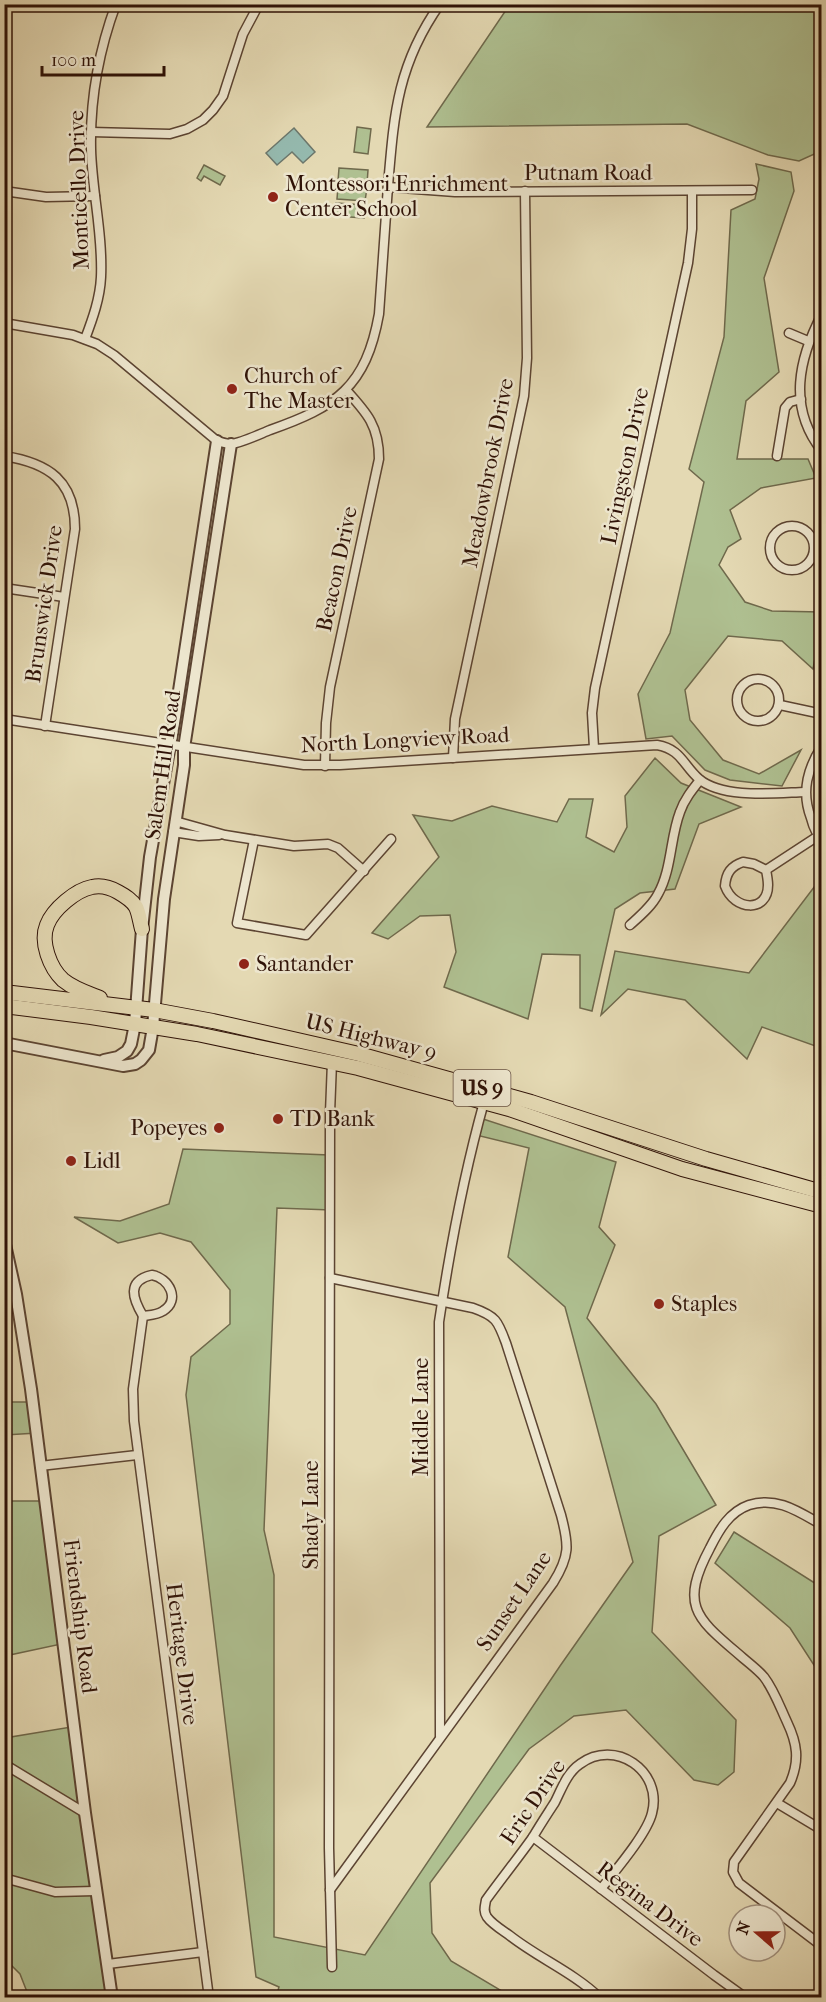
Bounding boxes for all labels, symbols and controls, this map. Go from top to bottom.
scale bar [42,39,164,77]
text: 100 m [51,50,96,71]
street label: Monticello Drive [63,110,95,270]
street label: Putnam Road [524,160,653,186]
place label: Montessori Enrichment Center School [285,171,509,222]
marker: Montessori Enrichment Center School [266,190,280,204]
place label: Church of The Master [244,363,354,414]
street label: Meadowbrook Drive [457,376,519,570]
marker: Church of The Master [225,382,239,396]
street label: Livingston Drive [596,385,654,547]
street label: Beacon Drive [311,504,363,634]
street label: Brunswick Drive [20,523,68,685]
street label: Salem Hill Road [140,687,187,842]
street label: North Longview Road [300,721,511,758]
place label: Santander [256,951,354,977]
marker: Santander [237,957,251,971]
street label: US Highway 9 [303,1008,439,1066]
road number: US 9 [454,1070,510,1106]
place label: TD Bank [290,1106,376,1132]
marker: TD Bank [271,1112,285,1126]
place label: Popeyes [130,1115,207,1141]
marker: Popeyes [212,1121,226,1135]
place label: Lidl [83,1148,121,1174]
marker: Lidl [64,1154,78,1168]
place label: Staples [671,1291,737,1317]
marker: Staples [652,1297,666,1311]
street label: Middle Lane [408,1357,434,1477]
street label: Shady Lane [298,1460,324,1570]
street label: Friendship Road [58,1537,103,1696]
street label: Sunset Lane [471,1546,557,1656]
street label: Heritage Drive [160,1582,204,1727]
street label: Eric Drive [495,1754,571,1850]
street label: Regina Drive [592,1856,708,1952]
north arrow [727,1903,787,1963]
text: N [732,1918,755,1937]

